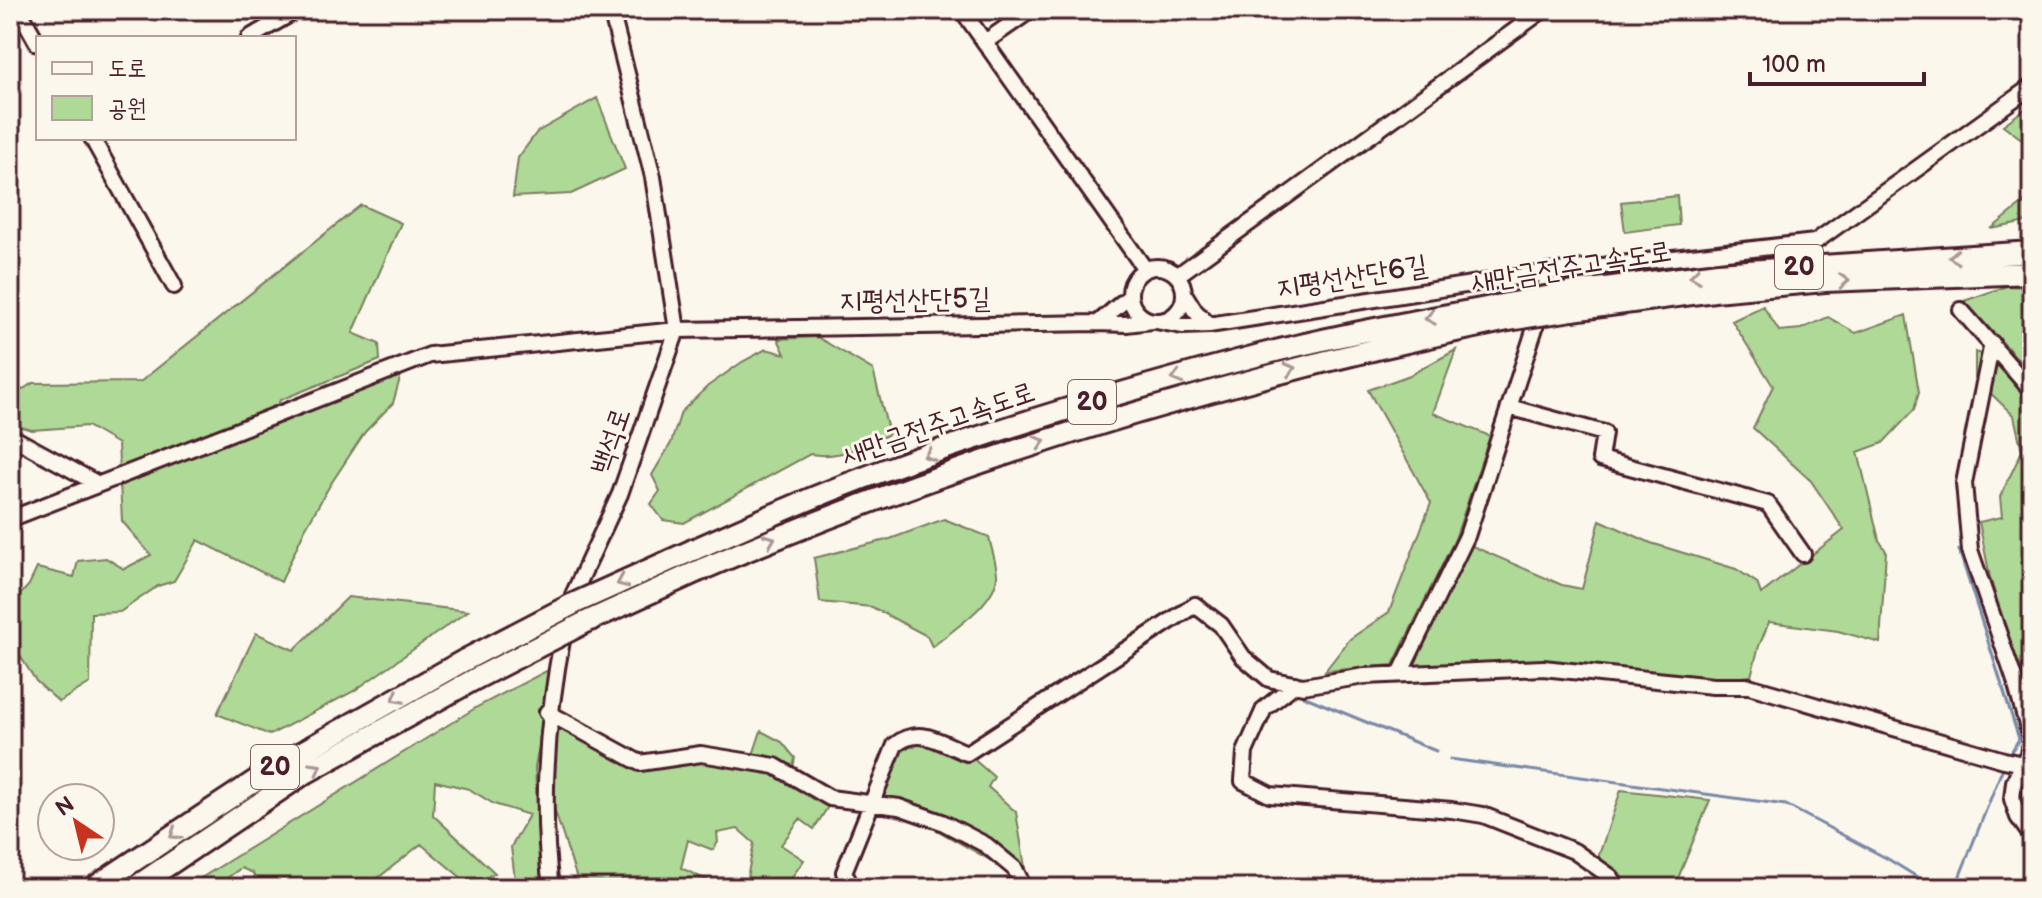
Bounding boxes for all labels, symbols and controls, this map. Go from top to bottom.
legend [36,36,296,140]
scale bar [1750,36,1924,86]
text: 100 m [1762,50,1826,79]
text: 도로 [108,54,147,83]
text: 공원 [108,94,147,123]
street label: 새만금전주고속도로 [1468,235,1674,299]
road number: 20 [1775,245,1823,289]
one-way arrow [1947,248,1960,265]
street label: 지평선산단6길 [1274,249,1430,305]
one-way arrow [1688,268,1701,285]
one-way arrow [1838,272,1851,289]
street label: 지평선산단5길 [839,282,991,318]
one-way arrow [1423,309,1437,326]
one-way arrow [1283,362,1297,379]
one-way arrow [1171,369,1185,385]
street label: 새만금전주고속도로 [837,375,1039,473]
road number: 20 [1068,380,1116,424]
street label: 백석로 [584,404,638,478]
one-way arrow [1033,435,1047,451]
one-way arrow [923,446,937,462]
one-way arrow [762,534,776,550]
one-way arrow [616,572,630,588]
one-way arrow [391,688,406,704]
road number: 20 [251,745,299,789]
one-way arrow [307,762,321,778]
north arrow [36,782,116,862]
text: N [51,791,80,823]
one-way arrow [170,824,184,839]

